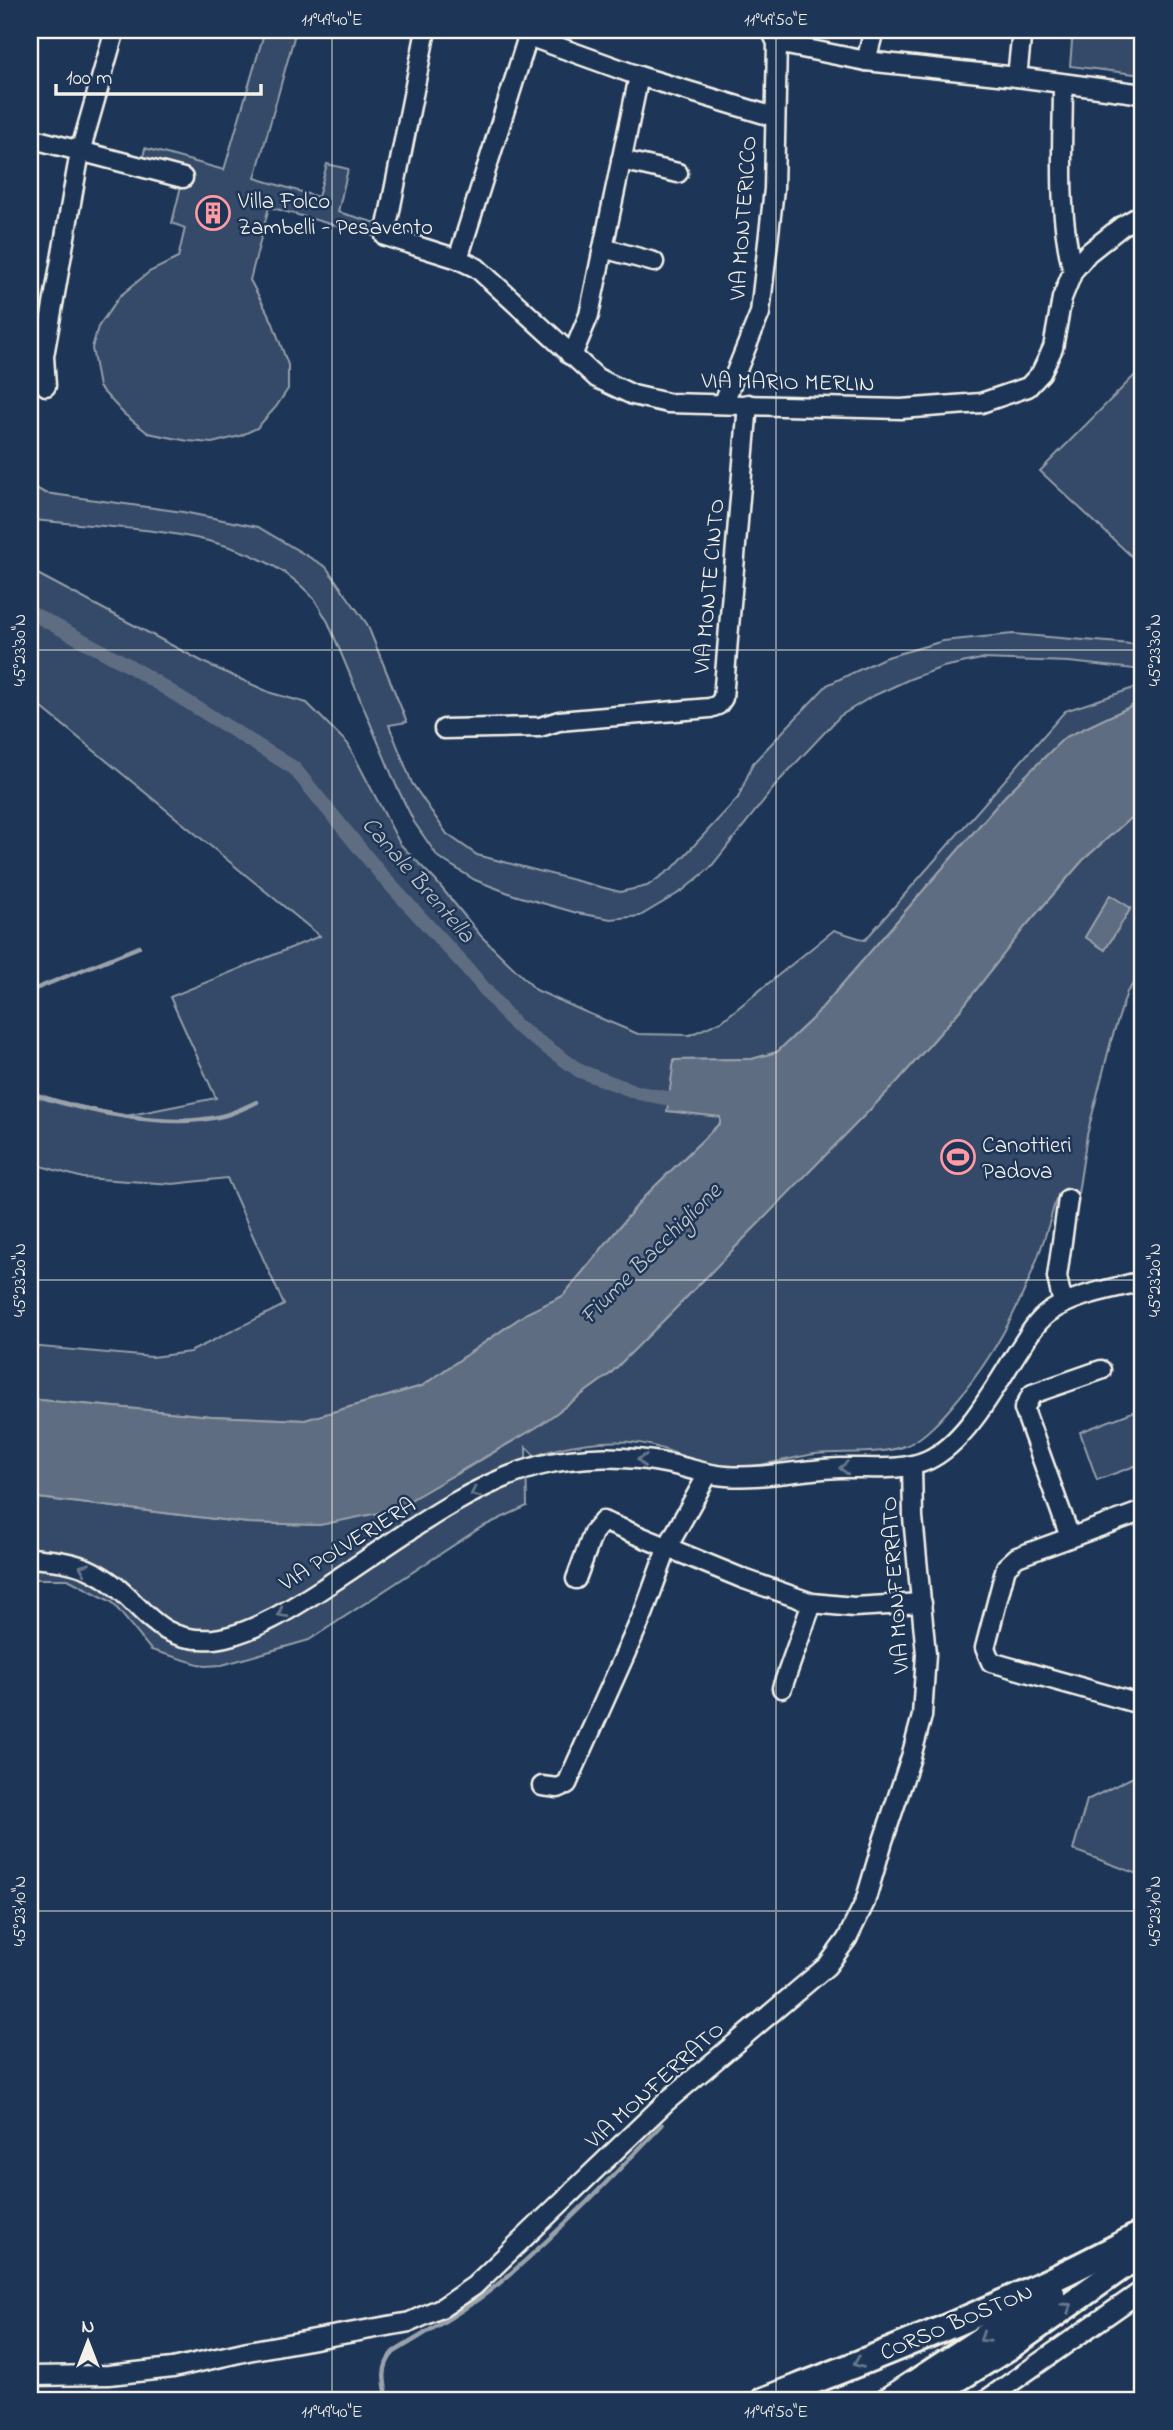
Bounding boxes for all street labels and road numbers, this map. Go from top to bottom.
street label: VIA MONTERICCO [722,135,767,303]
street label: VIA MARIO MERLIN [700,365,875,402]
street label: VIA MONTE CINTO [686,497,735,676]
street label: VIA POLVERIERA [273,1490,423,1601]
street label: VIA MONFERRATO [874,1495,919,1675]
street label: VIA MONFERRATO [578,2014,733,2158]
street label: CORSO BOSTON [875,2276,1039,2370]

